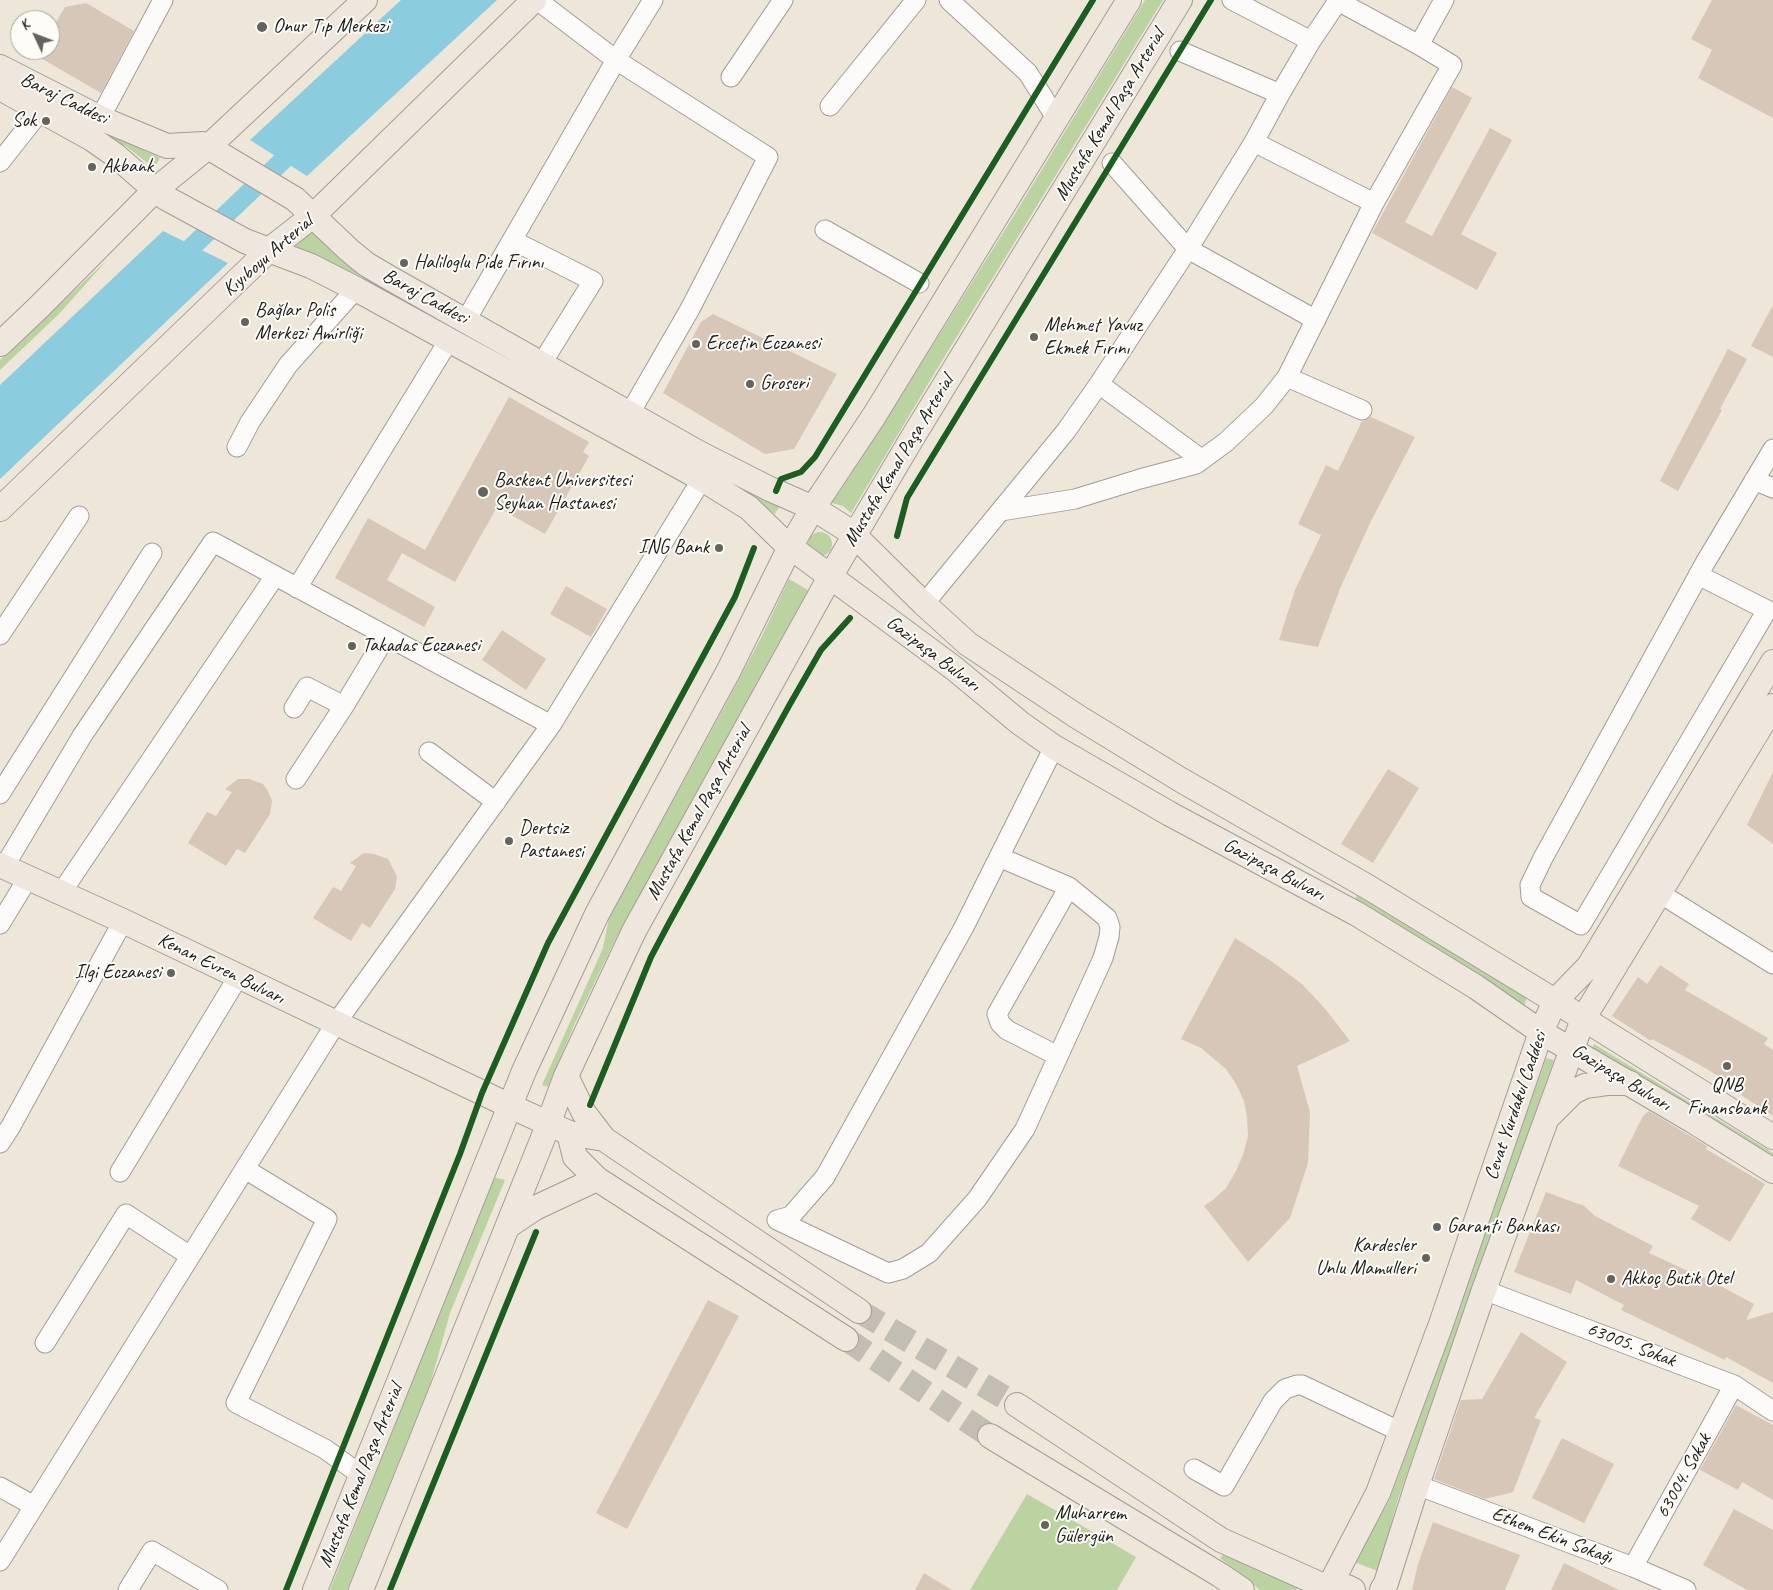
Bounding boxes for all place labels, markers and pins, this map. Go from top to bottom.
place label: Onur Tıp Merkezi [273,15,388,39]
marker: Onur Tıp Merkezi [255,20,269,34]
place label: Sok [12,109,36,133]
marker: Sok [40,115,52,127]
place label: Akbank [102,155,153,179]
marker: Akbank [86,161,98,173]
place label: Haliloglu Pide Fırını [414,251,543,275]
marker: Haliloglu Pide Fırını [398,257,410,269]
place label: Bağlar Polis Merkezi Amirliği [255,299,362,346]
place label: Mehmet Yavuz Ekmek Fırını [1044,314,1142,361]
marker: Bağlar Polis Merkezi Amirliği [239,316,251,328]
marker: Mehmet Yavuz Ekmek Fırını [1028,331,1040,343]
place label: Ercetin Eczanesi [706,332,820,356]
marker: Ercetin Eczanesi [690,338,702,350]
place label: Groseri [760,372,808,396]
marker: Groseri [744,378,756,390]
place label: Baskent Universitesi Seyhan Hastanesi [494,469,631,516]
marker: Baskent Universitesi Seyhan Hastanesi [476,485,490,499]
place label: ING Bank [638,536,709,560]
marker: ING Bank [713,542,725,554]
place label: Takadas Eczanesi [362,634,480,658]
marker: Takadas Eczanesi [346,640,358,652]
place label: Dertsiz Pastanesi [519,817,584,864]
marker: Dertsiz Pastanesi [503,835,515,847]
place label: Ilgi Eczanesi [75,961,161,985]
marker: Ilgi Eczanesi [165,967,177,979]
marker: QNB Finansbank [1721,1060,1733,1072]
place label: QNB Finansbank [1687,1074,1767,1121]
place label: Garanti Bankası [1447,1215,1559,1239]
marker: Garanti Bankası [1431,1221,1443,1233]
place label: Kardesler Unlu Mamulleri [1316,1234,1416,1281]
marker: Kardesler Unlu Mamulleri [1420,1252,1432,1264]
place label: Akkoç Butik Otel [1621,1267,1732,1291]
marker: Akkoç Butik Otel [1605,1273,1617,1285]
place label: Muharrem Gülergün [1055,1502,1126,1549]
marker: Muharrem Gülergün [1039,1519,1051,1531]

